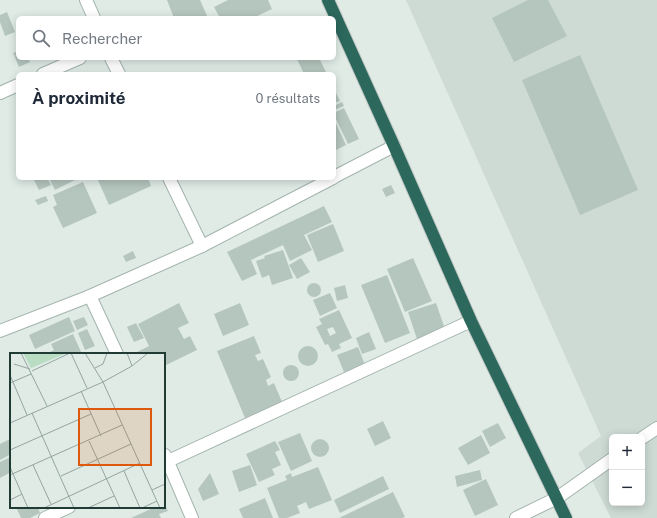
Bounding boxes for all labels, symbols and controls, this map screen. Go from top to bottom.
search box [16,16,336,60]
icon: search [30,27,52,49]
text: Rechercher [62,30,142,47]
text: À proximité [32,88,126,108]
text: 0 résultats [255,91,320,106]
inset map [10,353,165,508]
map controls [609,434,645,506]
button: + [609,434,645,470]
button: − [609,470,645,506]

